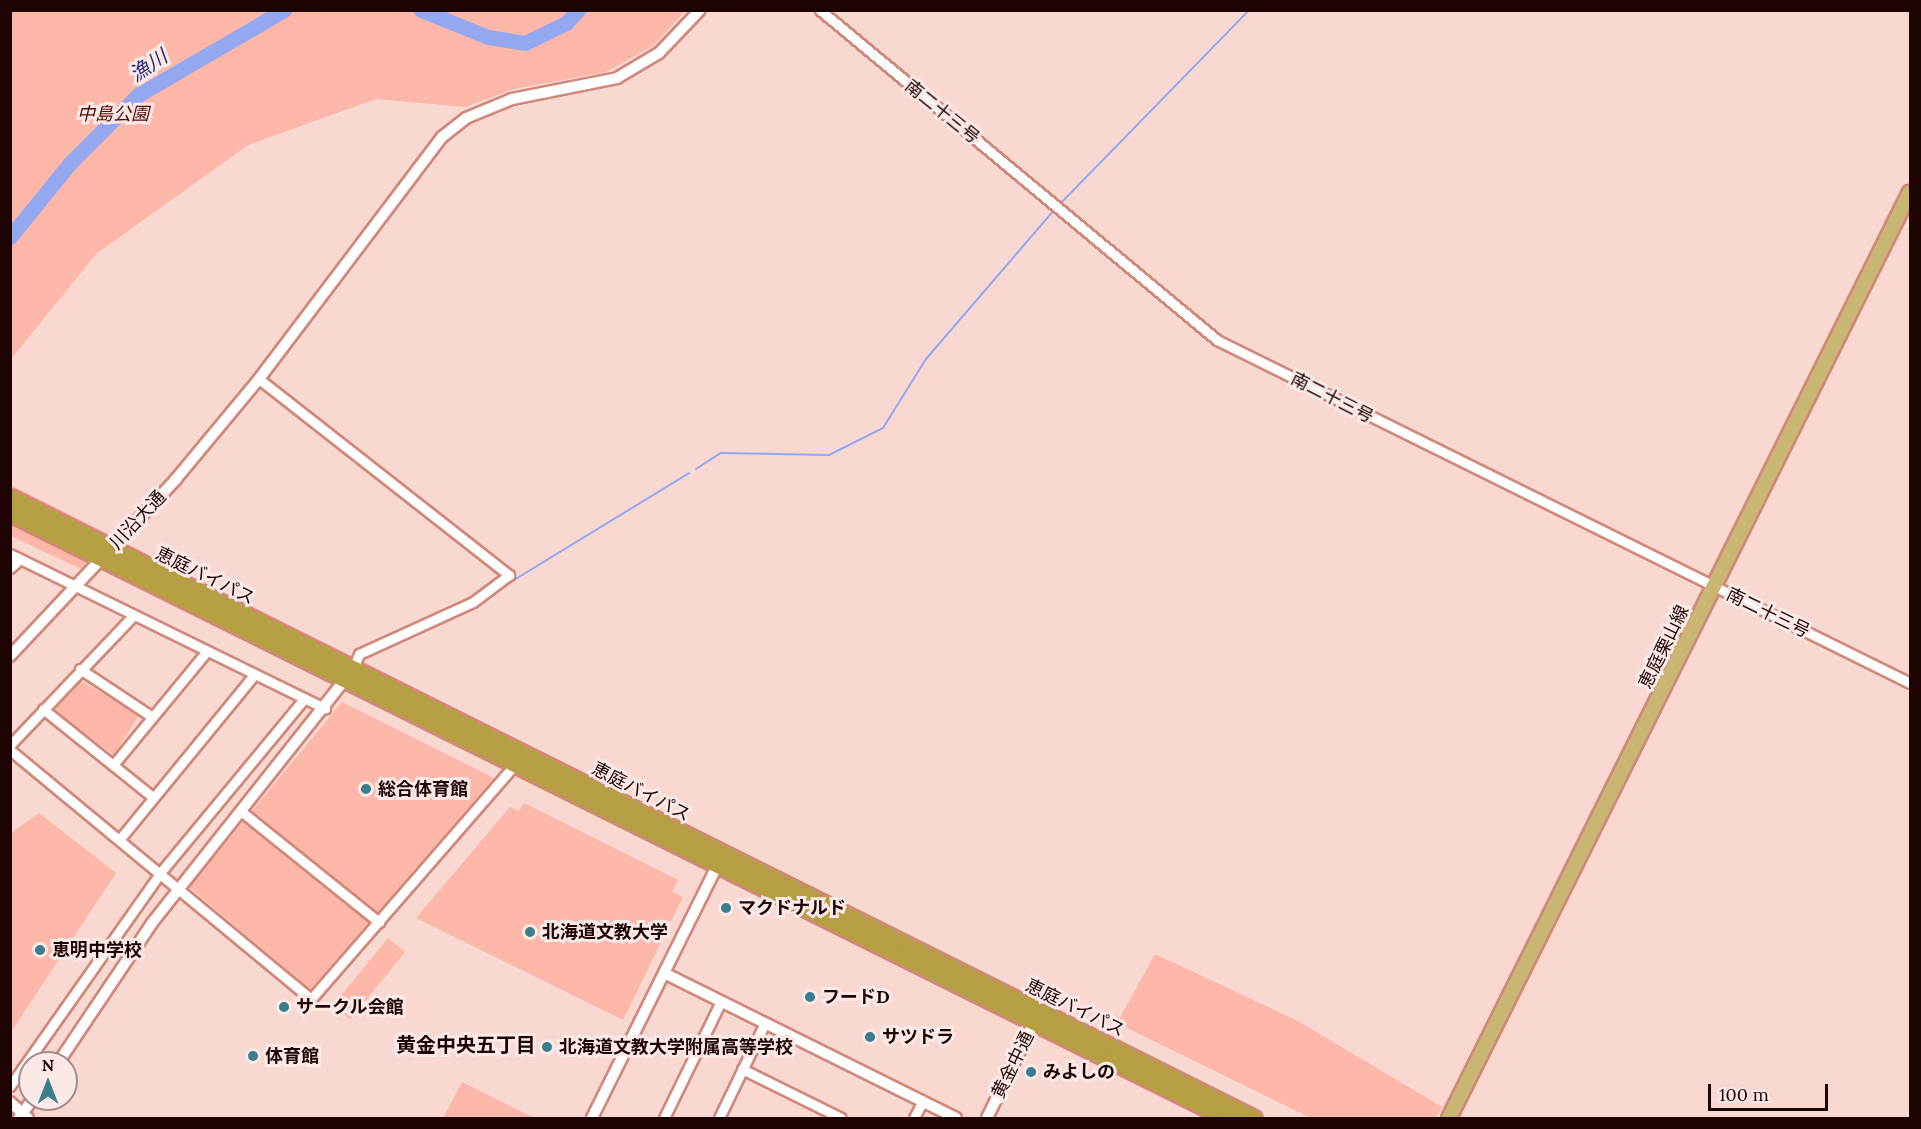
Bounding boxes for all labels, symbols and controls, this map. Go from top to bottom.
water label: 漁川 [125,44,171,86]
street label: 南二十三号 [900,75,984,149]
park label: 中島公園 [77,103,149,125]
street label: 南二十三号 [1287,368,1377,428]
street label: 川沿大通 [106,486,170,554]
street label: 恵庭バイパス [152,543,258,609]
street label: 南二十三号 [1723,584,1813,642]
street label: 恵庭栗山線 [1635,602,1693,692]
street label: 恵庭バイパス [588,758,694,826]
place label: 総合体育館 [378,778,468,800]
marker: 総合体育館 [359,782,373,796]
place label: マクドナルド [738,897,846,919]
marker: マクドナルド [719,901,733,915]
place label: 北海道文教大学 [542,921,668,943]
marker: 北海道文教大学 [523,925,537,939]
place label: 恵明中学校 [52,939,142,961]
marker: 恵明中学校 [33,943,47,957]
street label: 恵庭バイパス [1022,975,1128,1041]
place label: フードD [822,986,890,1008]
marker: フードD [803,990,817,1004]
place label: サークル会館 [296,996,404,1018]
marker: サークル会館 [277,1000,291,1014]
place label: サツドラ [882,1026,954,1048]
street label: 黄金中通 [988,1028,1038,1102]
marker: サツドラ [863,1030,877,1044]
district label: 黄金中央五丁目 [396,1032,536,1056]
place label: 北海道文教大学附属高等学校 [559,1036,793,1058]
marker: 北海道文教大学附属高等学校 [540,1040,554,1054]
place label: 体育館 [265,1045,319,1067]
marker: 体育館 [246,1049,260,1063]
north arrow [18,1051,78,1111]
text: N [42,1055,54,1075]
place label: みよしの [1043,1061,1115,1083]
marker: みよしの [1024,1065,1038,1079]
scale bar [1711,1072,1831,1110]
text: 100 m [1719,1083,1769,1106]

